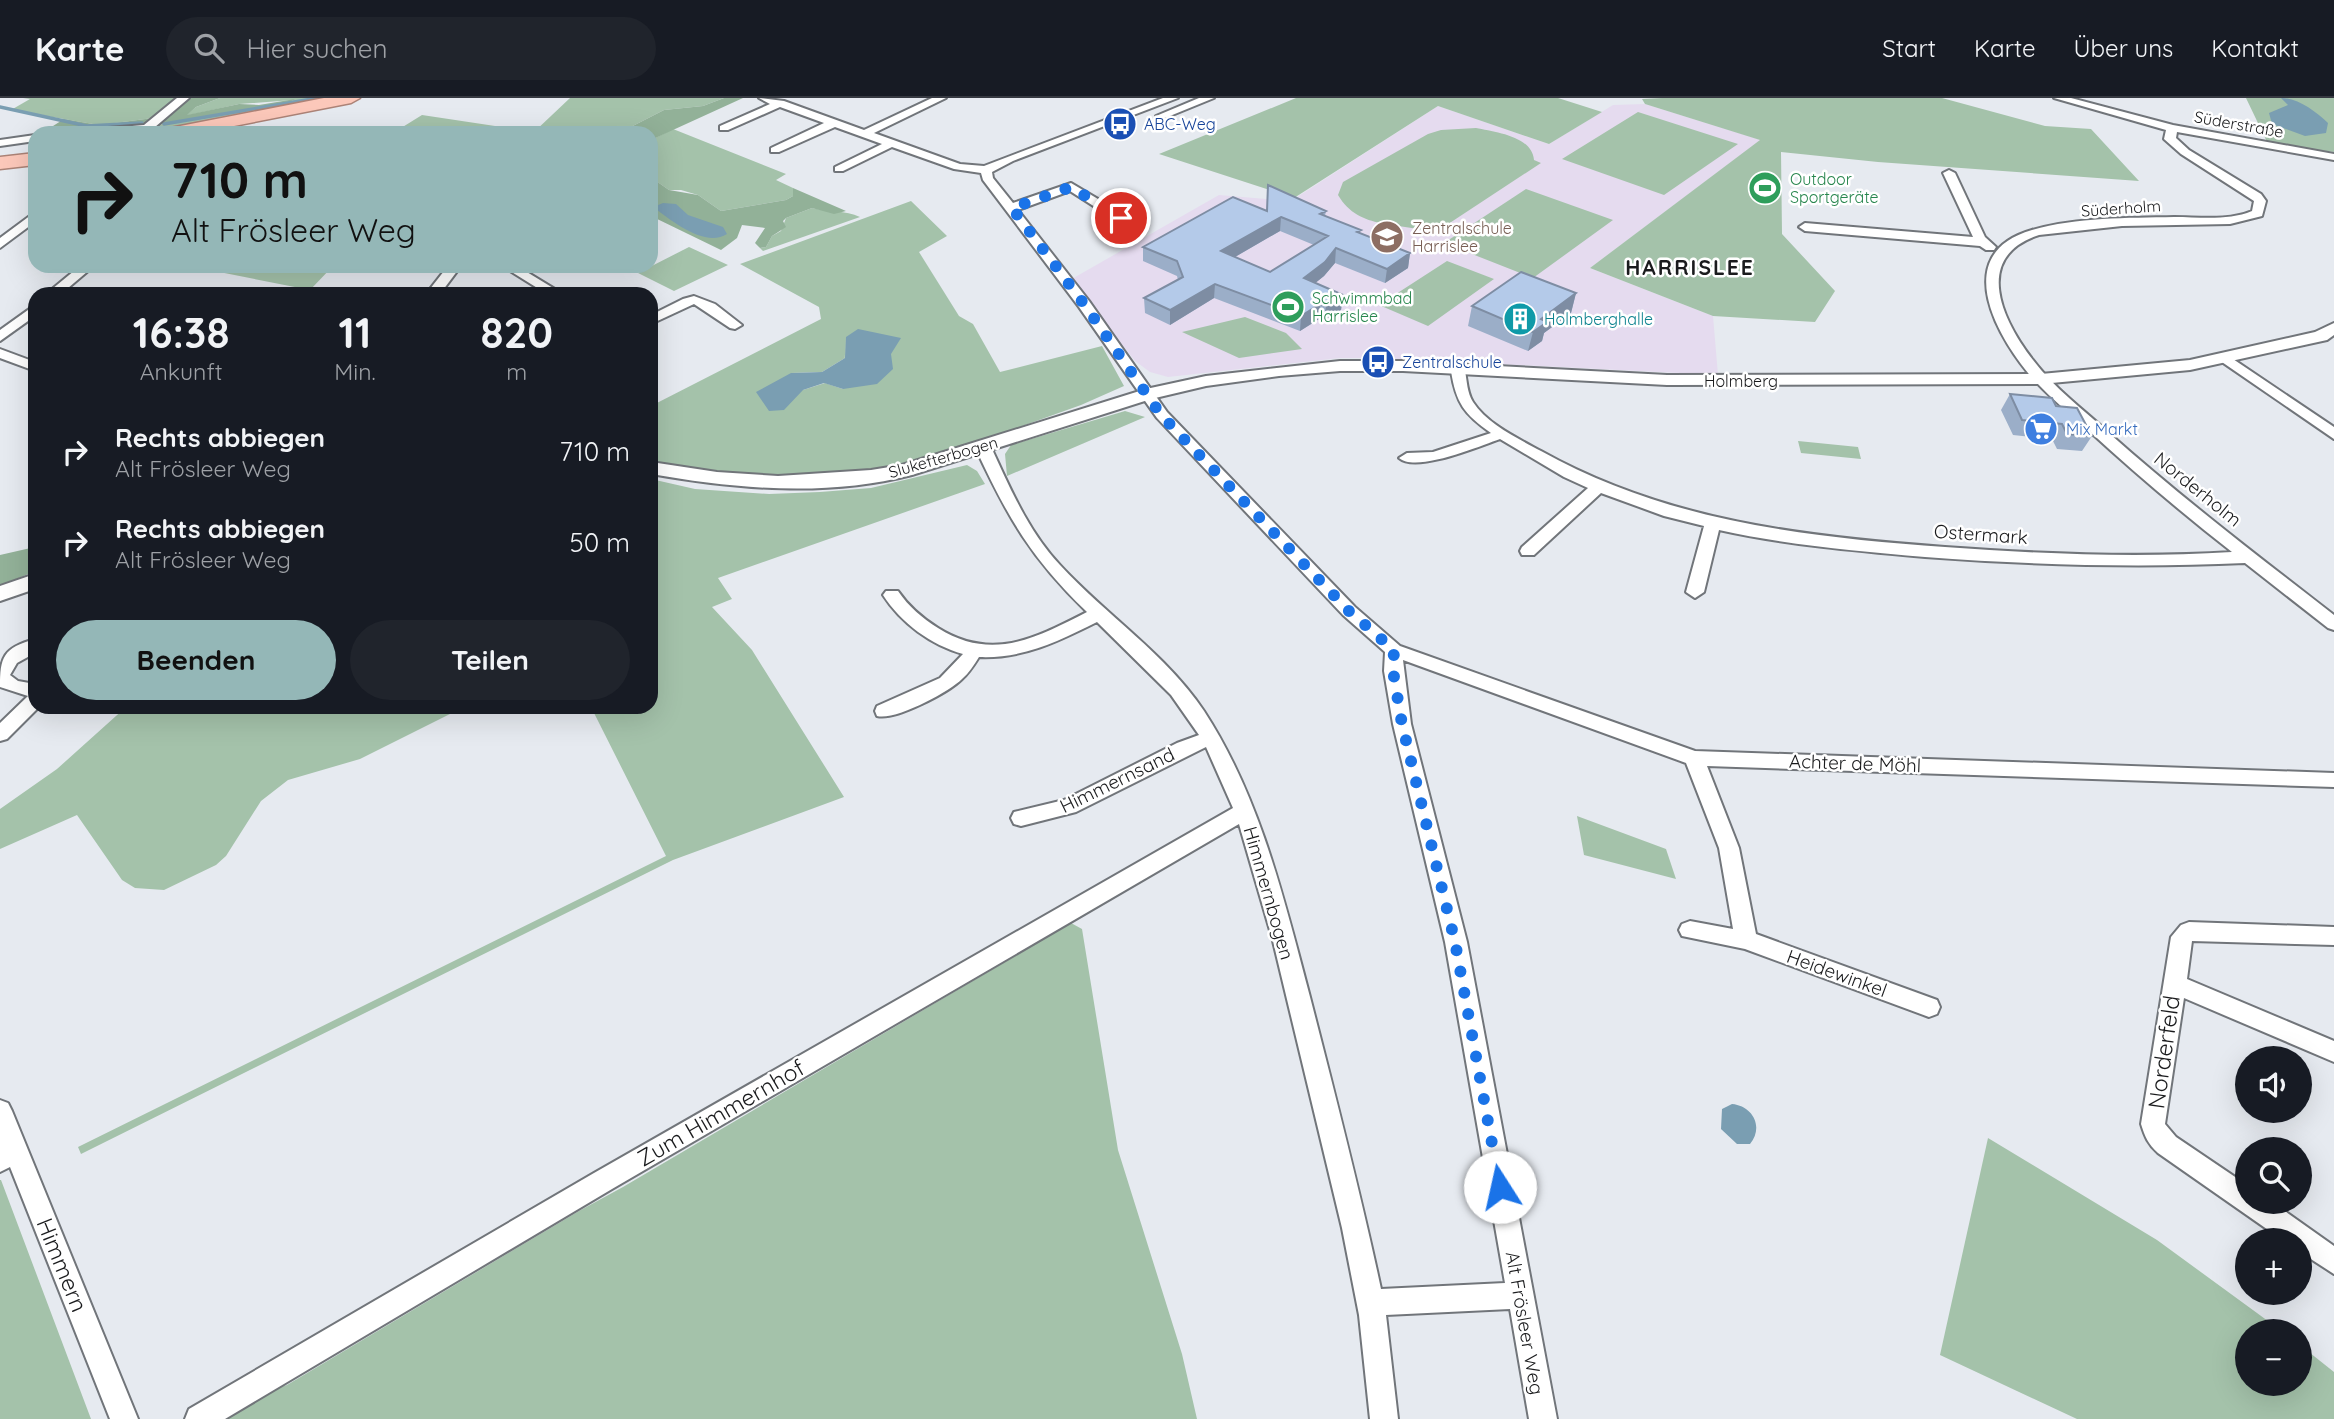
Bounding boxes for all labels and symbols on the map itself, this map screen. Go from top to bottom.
bus stop icon: ABC-Weg [1101,105,1139,143]
street label: Süderstraße [2193,106,2285,142]
place label: ABC-Weg [1144,114,1216,134]
sports icon: Outdoor Sportgeräte [1746,169,1784,207]
place label: Outdoor Sportgeräte [1790,169,1879,207]
pin [1091,188,1151,248]
street label: Süderholm [2080,195,2162,221]
school or university icon: Zentralschule Harrislee [1368,218,1406,256]
place label: Zentralschule Harrislee [1412,218,1512,256]
district label: HARRISLEE [1625,254,1755,280]
sports icon: Schwimmbad Harrislee [1269,288,1307,326]
place label: Schwimmbad Harrislee [1312,288,1412,326]
building icon: Holmberghalle [1501,300,1539,338]
place label: Holmberghalle [1544,309,1653,329]
bus stop icon: Zentralschule [1359,343,1397,381]
place label: Zentralschule [1402,352,1502,372]
street label: Holmberg [1704,371,1778,391]
supermarket icon: Mix Markt [2022,410,2060,448]
place label: Mix Markt [2066,419,2138,439]
street label: Slukefterbogen [886,432,1000,482]
street label: Norderholm [2149,446,2247,532]
street label: Ostermark [1933,519,2029,549]
street label: Himmernsand [1056,742,1178,818]
street label: Achter de Möhl [1788,749,1922,777]
street label: Himmernbogen [1238,824,1300,962]
street label: Heidewinkel [1784,944,1890,1002]
street label: Norderfeld [2141,993,2186,1110]
street label: Zum Himmernhof [632,1053,810,1172]
position arrow [1463,1150,1537,1224]
street label: Himmern [31,1214,94,1316]
street label: Alt Frösleer Weg [1501,1249,1549,1397]

